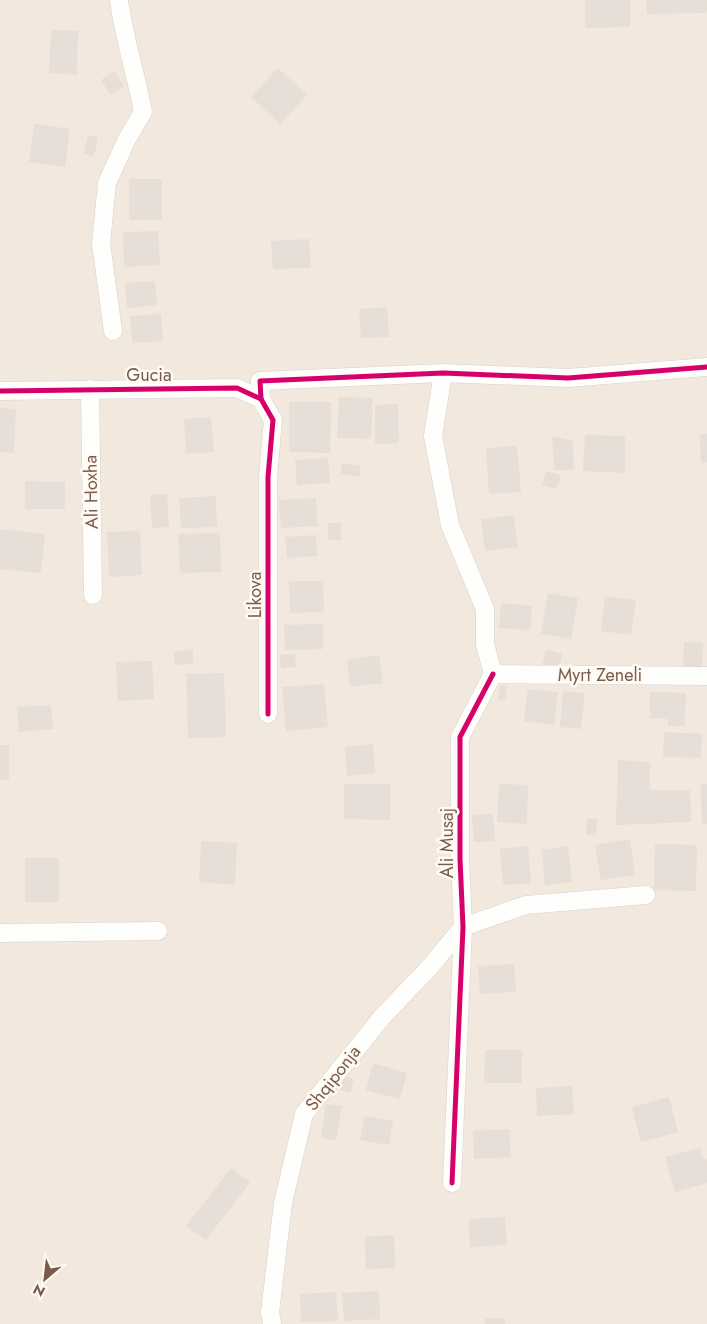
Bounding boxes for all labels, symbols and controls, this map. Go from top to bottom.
street label: Gucia [126,362,172,388]
street label: Ali Hoxha [77,455,105,529]
street label: Likova [242,572,268,618]
street label: Myrt Zeneli [558,662,642,688]
street label: Ali Musaj [434,808,460,878]
street label: Shqiponja [299,1040,367,1116]
north arrow [20,1254,70,1304]
text: N [29,1279,49,1302]

